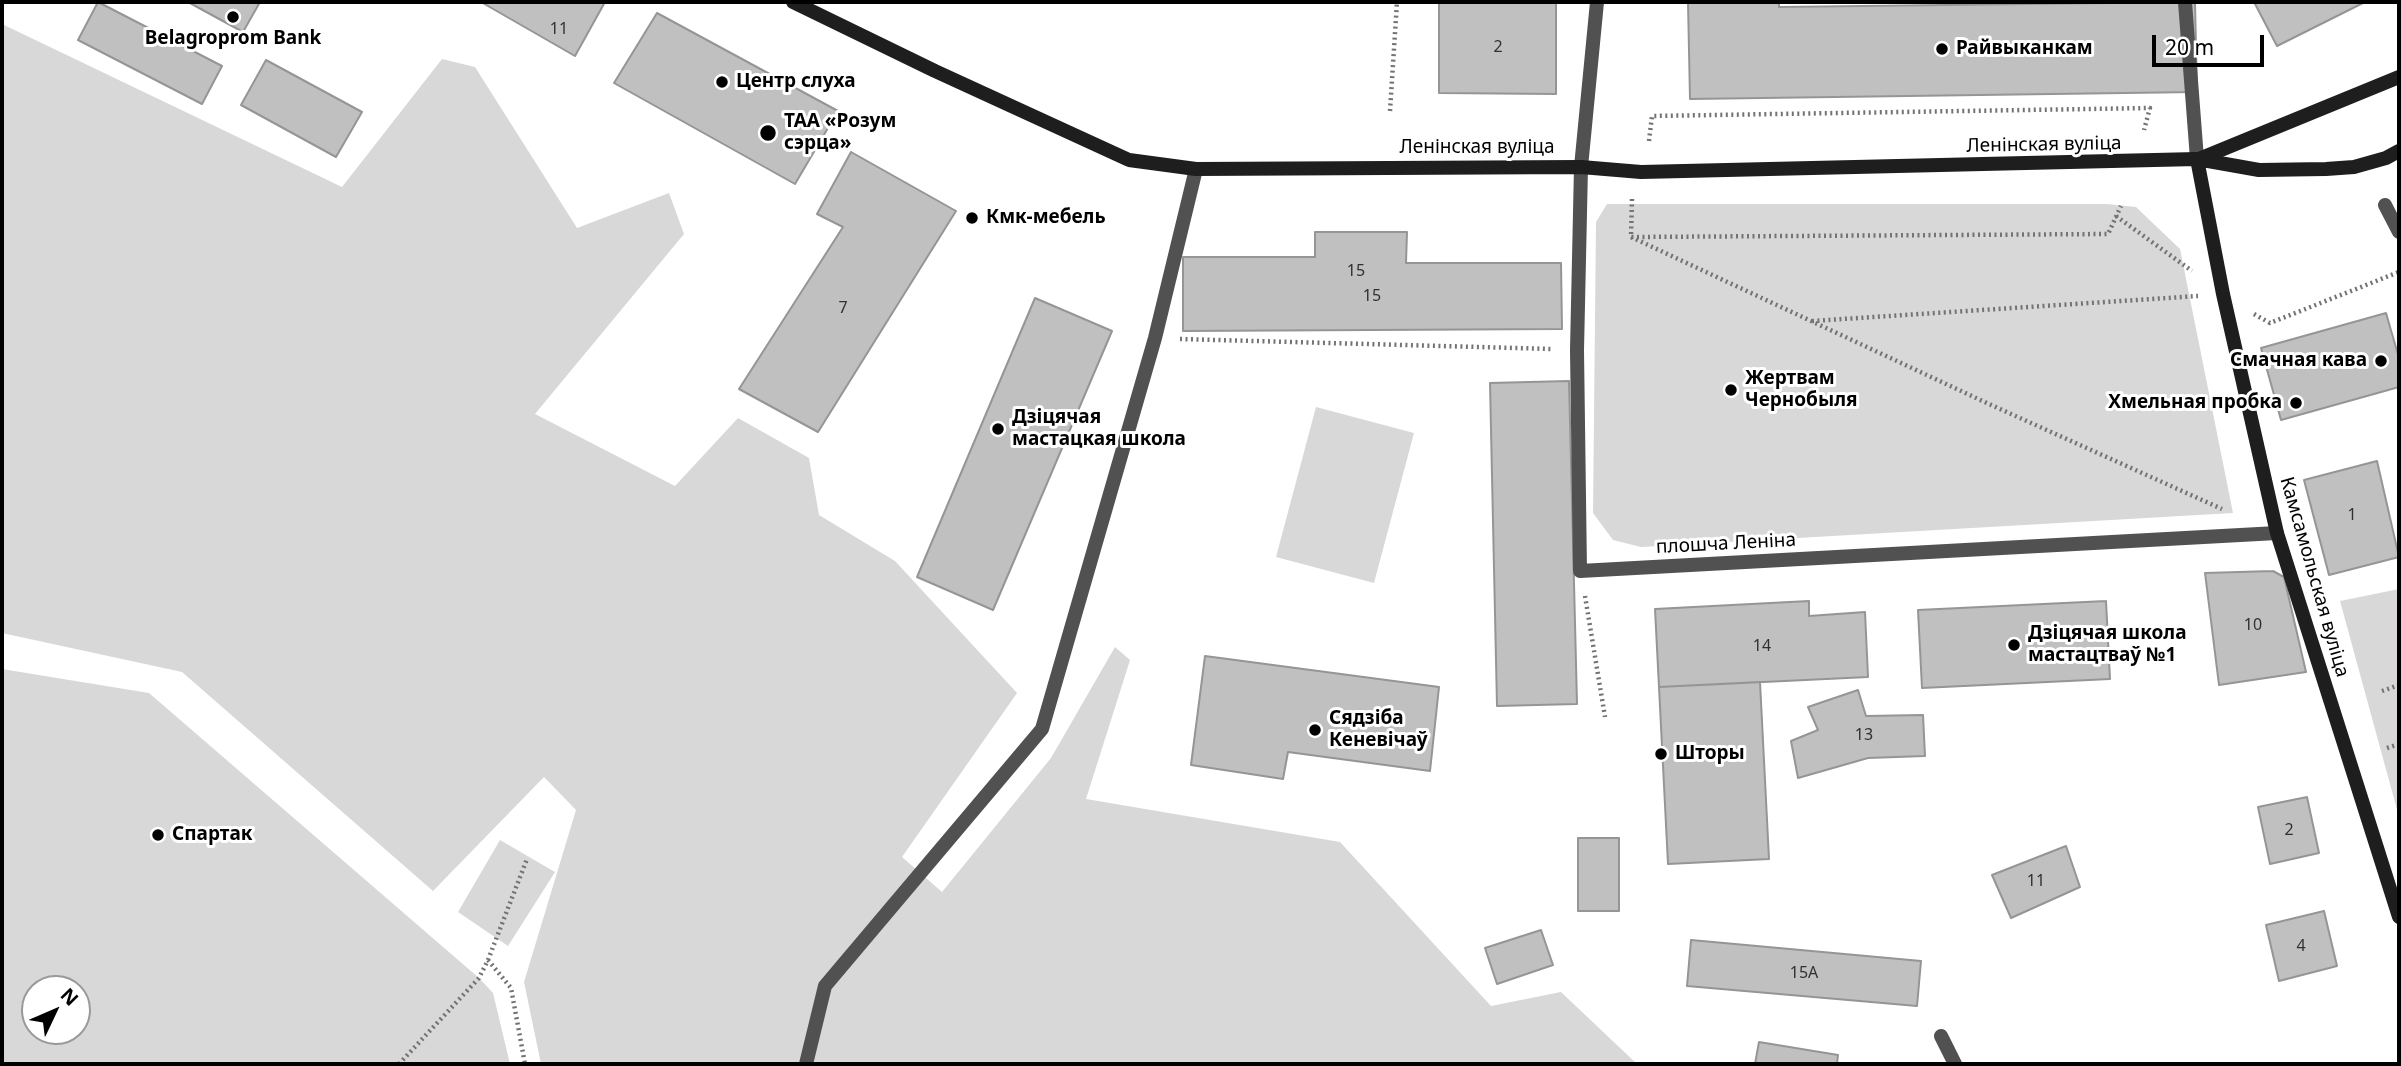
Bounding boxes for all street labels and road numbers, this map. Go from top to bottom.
street label: Ленінская вуліца [1966,132,2122,158]
street label: Ленінская вуліца [1399,137,1555,159]
street label: Камсамольская вуліца [2274,474,2354,680]
street label: плошча Леніна [1655,529,1797,559]

